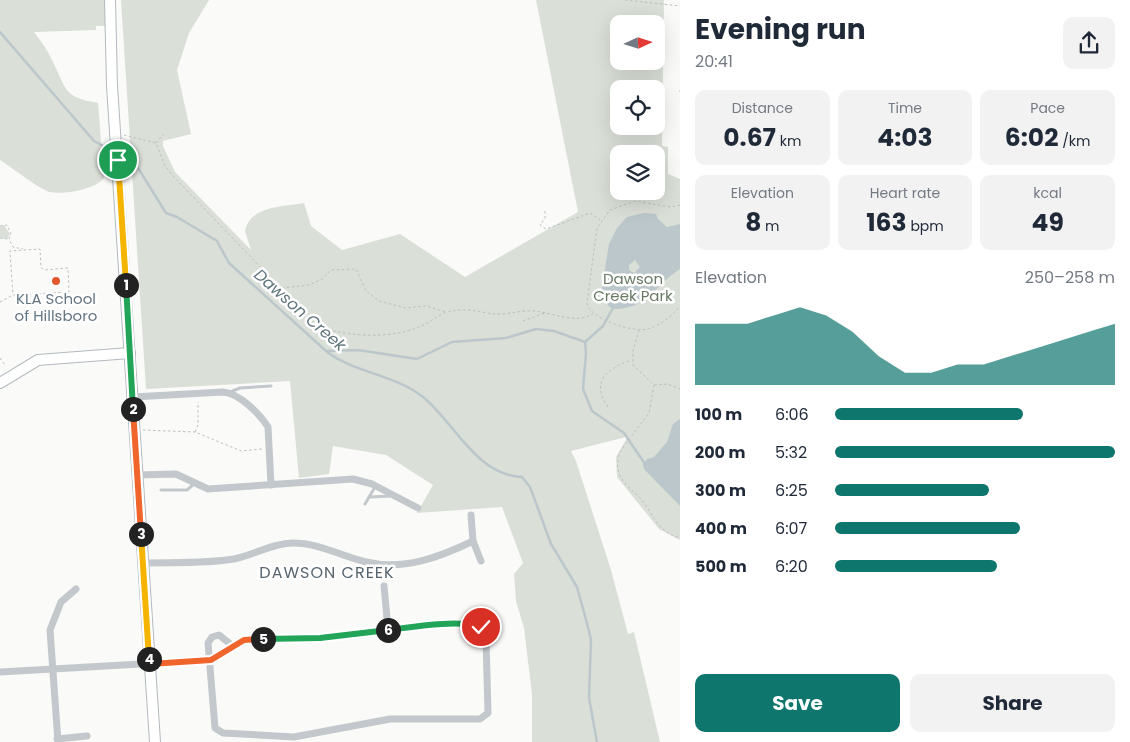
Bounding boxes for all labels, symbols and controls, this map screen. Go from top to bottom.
text: Evening run [695,10,866,49]
north arrow [610,15,665,70]
map controls [610,15,665,200]
button: share [1063,17,1115,69]
text: 20:41 [695,50,733,73]
button: locate [610,80,665,135]
text: Distance [732,98,793,118]
text: Time [888,98,922,118]
text: Pace [1030,98,1065,118]
text: 0.67 [723,120,776,155]
text: 4:03 [877,120,933,155]
text: 6:02 [1005,120,1058,155]
text: km [776,131,801,151]
text: /km [1058,131,1090,151]
pin [97,139,139,181]
button: layers [610,145,665,200]
icon: arrive [104,146,132,174]
text: Elevation [731,183,794,203]
text: Heart rate [870,183,940,203]
text: kcal [1033,183,1062,203]
text: 8 [745,205,761,240]
text: 163 [866,205,907,240]
text: 49 [1032,205,1064,240]
text: m [761,216,780,236]
text: bpm [907,216,944,236]
water label: Dawson Creek [249,264,352,357]
text: Elevation [695,266,767,289]
text: 250–258 m [1025,266,1115,289]
park label: Dawson Creek Park [593,268,673,306]
pin: 1 [114,272,138,298]
marker: KLA School of Hillsboro [50,275,62,287]
text: 1 [124,275,129,295]
place label: KLA School of Hillsboro [15,288,97,326]
pin: 2 [120,396,146,422]
text: 2 [130,399,138,419]
text: 100 m [695,403,742,426]
text: 6:06 [775,403,809,426]
text: 200 m [695,441,745,464]
text: 5:32 [775,441,807,464]
text: 300 m [695,479,746,502]
text: 6:25 [775,479,808,502]
text: 400 m [695,517,747,540]
text: 6:07 [775,517,807,540]
pin: 3 [128,522,154,546]
text: 3 [137,524,146,544]
text: 500 m [695,555,747,578]
text: 6:20 [775,555,808,578]
district label: DAWSON CREEK [259,561,395,584]
pin [460,606,502,648]
icon: check [467,613,495,641]
pin: 6 [376,618,400,642]
text: 6 [384,620,393,640]
pin: 5 [250,626,276,652]
text: 5 [259,629,268,649]
pin: 4 [136,646,162,672]
text: 4 [145,649,154,669]
button: Save [695,674,900,732]
button: Share [910,674,1115,732]

